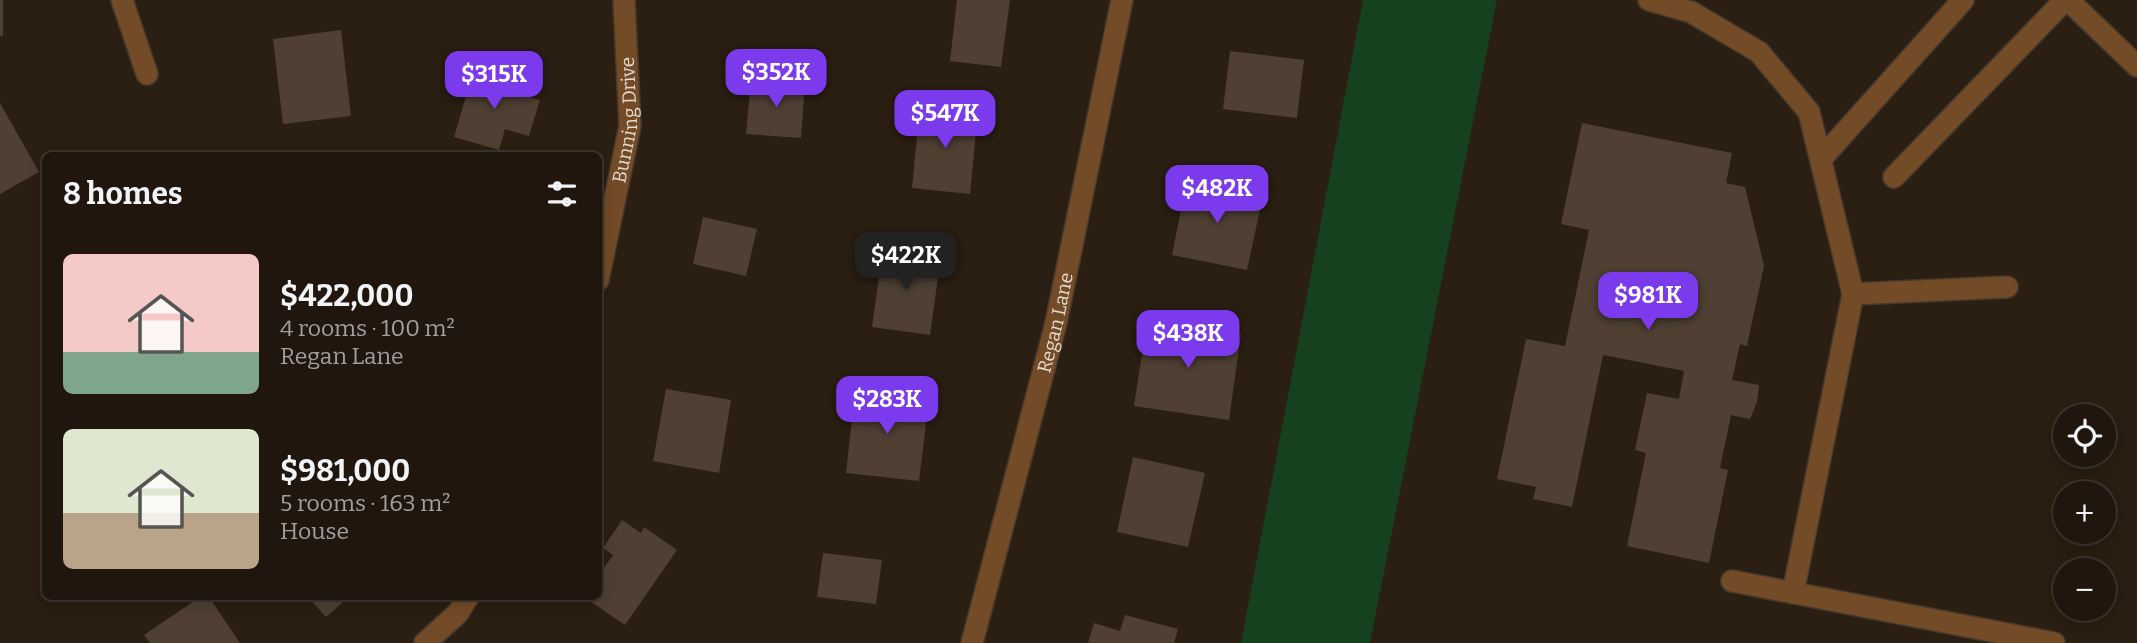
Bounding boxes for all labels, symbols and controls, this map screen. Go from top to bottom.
pin: $352K [727,50,825,109]
pin: $315K [445,52,543,111]
street label: Bunning Drive [607,56,642,185]
text: $352K [742,58,810,86]
text: $315K [461,60,527,88]
pin: $547K [896,90,994,150]
text: $547K [910,99,980,127]
pin: $482K [1168,166,1266,225]
text: $482K [1181,174,1253,202]
icon: filters [543,175,581,213]
text: 8 homes [63,176,183,212]
pin: $422K [857,232,955,292]
text: $422K [871,241,941,269]
street label: Regan Lane [1032,270,1078,375]
pin: $981K [1599,272,1697,332]
text: $422,000 [280,278,413,314]
text: $981K [1614,281,1682,309]
icon: home [119,282,203,366]
pin: $438K [1139,310,1237,370]
text: 4 rooms · 100 m² [280,314,455,342]
text: $438K [1152,319,1224,347]
text: Regan Lane [280,342,404,370]
pin: $283K [838,376,936,436]
text: $283K [852,385,922,413]
map controls [2053,404,2116,621]
button: locate [2053,404,2116,467]
text: $981,000 [280,453,410,489]
icon: home [119,457,203,541]
button: + [2053,481,2116,544]
text: 5 rooms · 163 m² [280,489,450,517]
text: House [280,517,349,545]
button: − [2053,558,2116,621]

